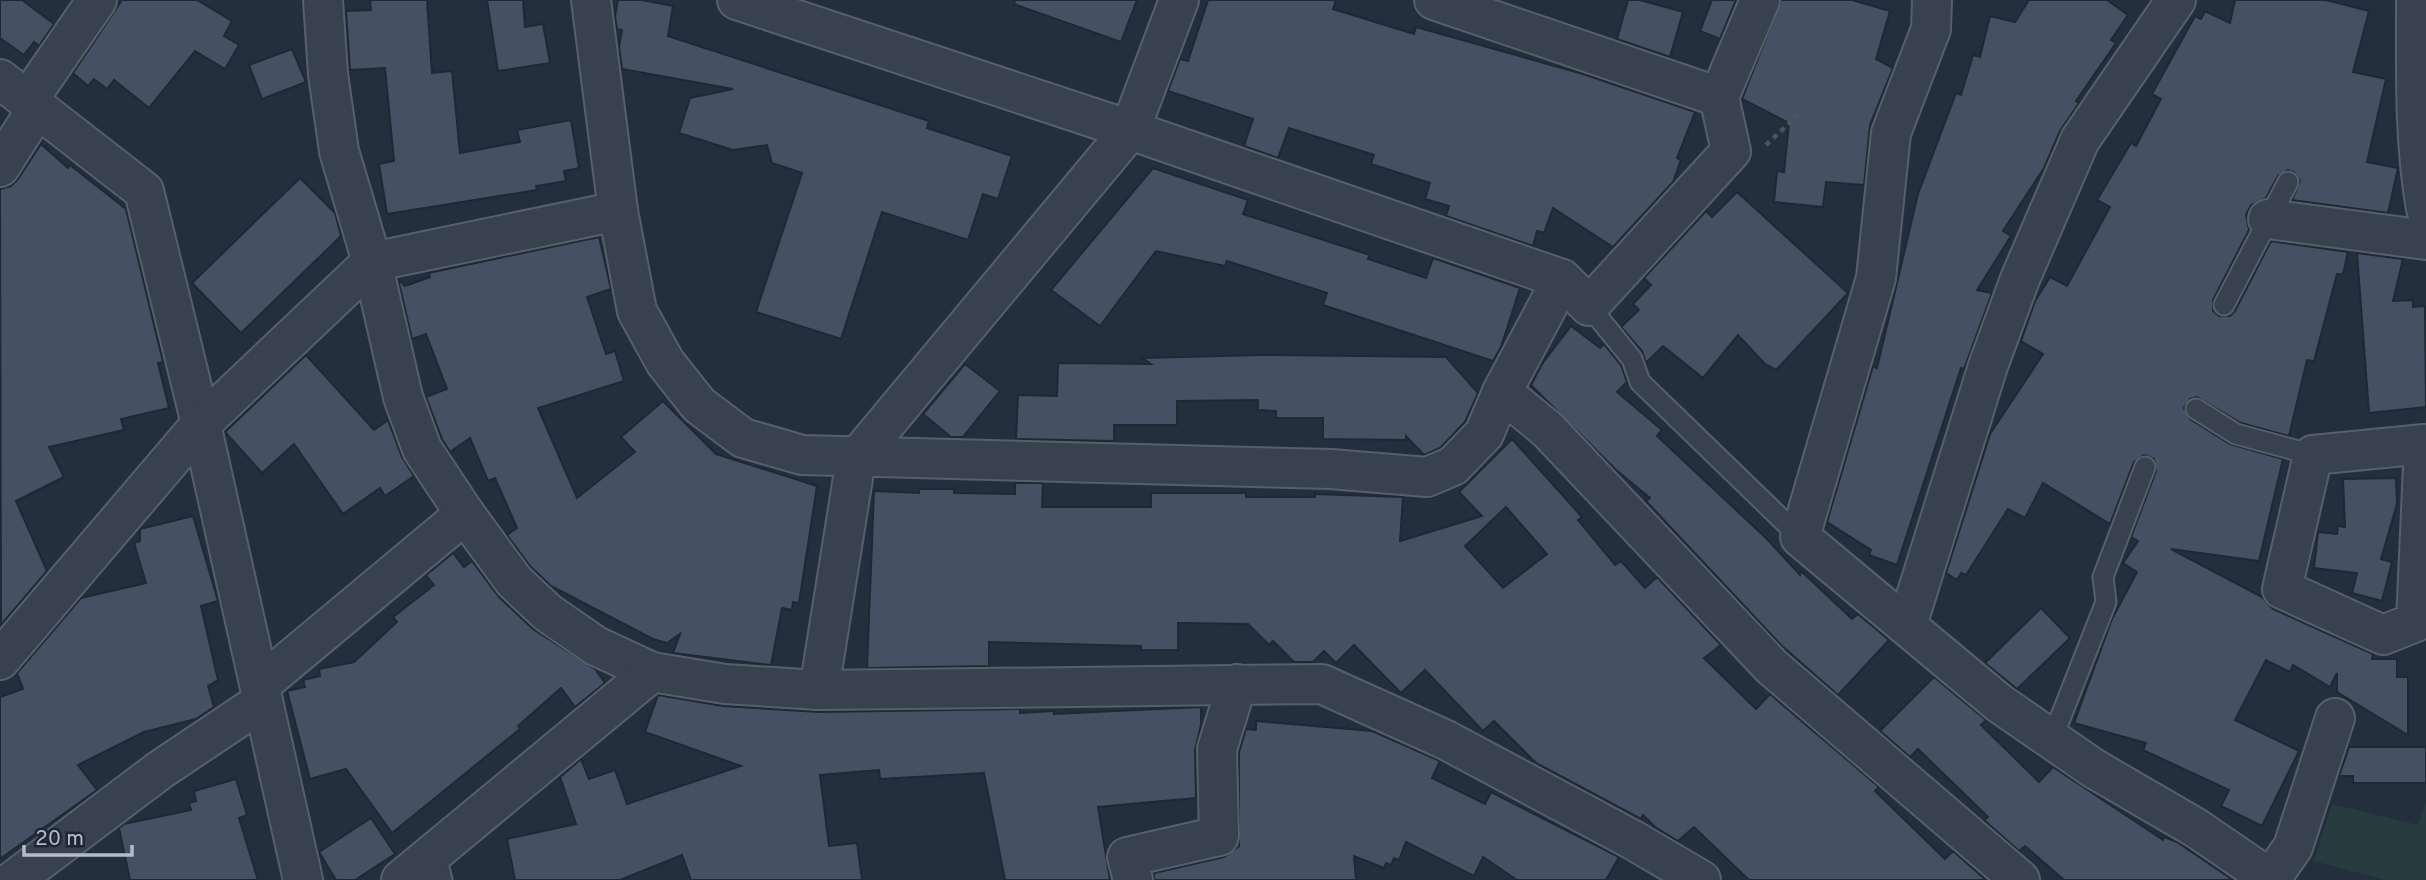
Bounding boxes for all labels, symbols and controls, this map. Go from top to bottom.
scale bar [24,814,133,858]
text: 20 m [35,826,84,853]

